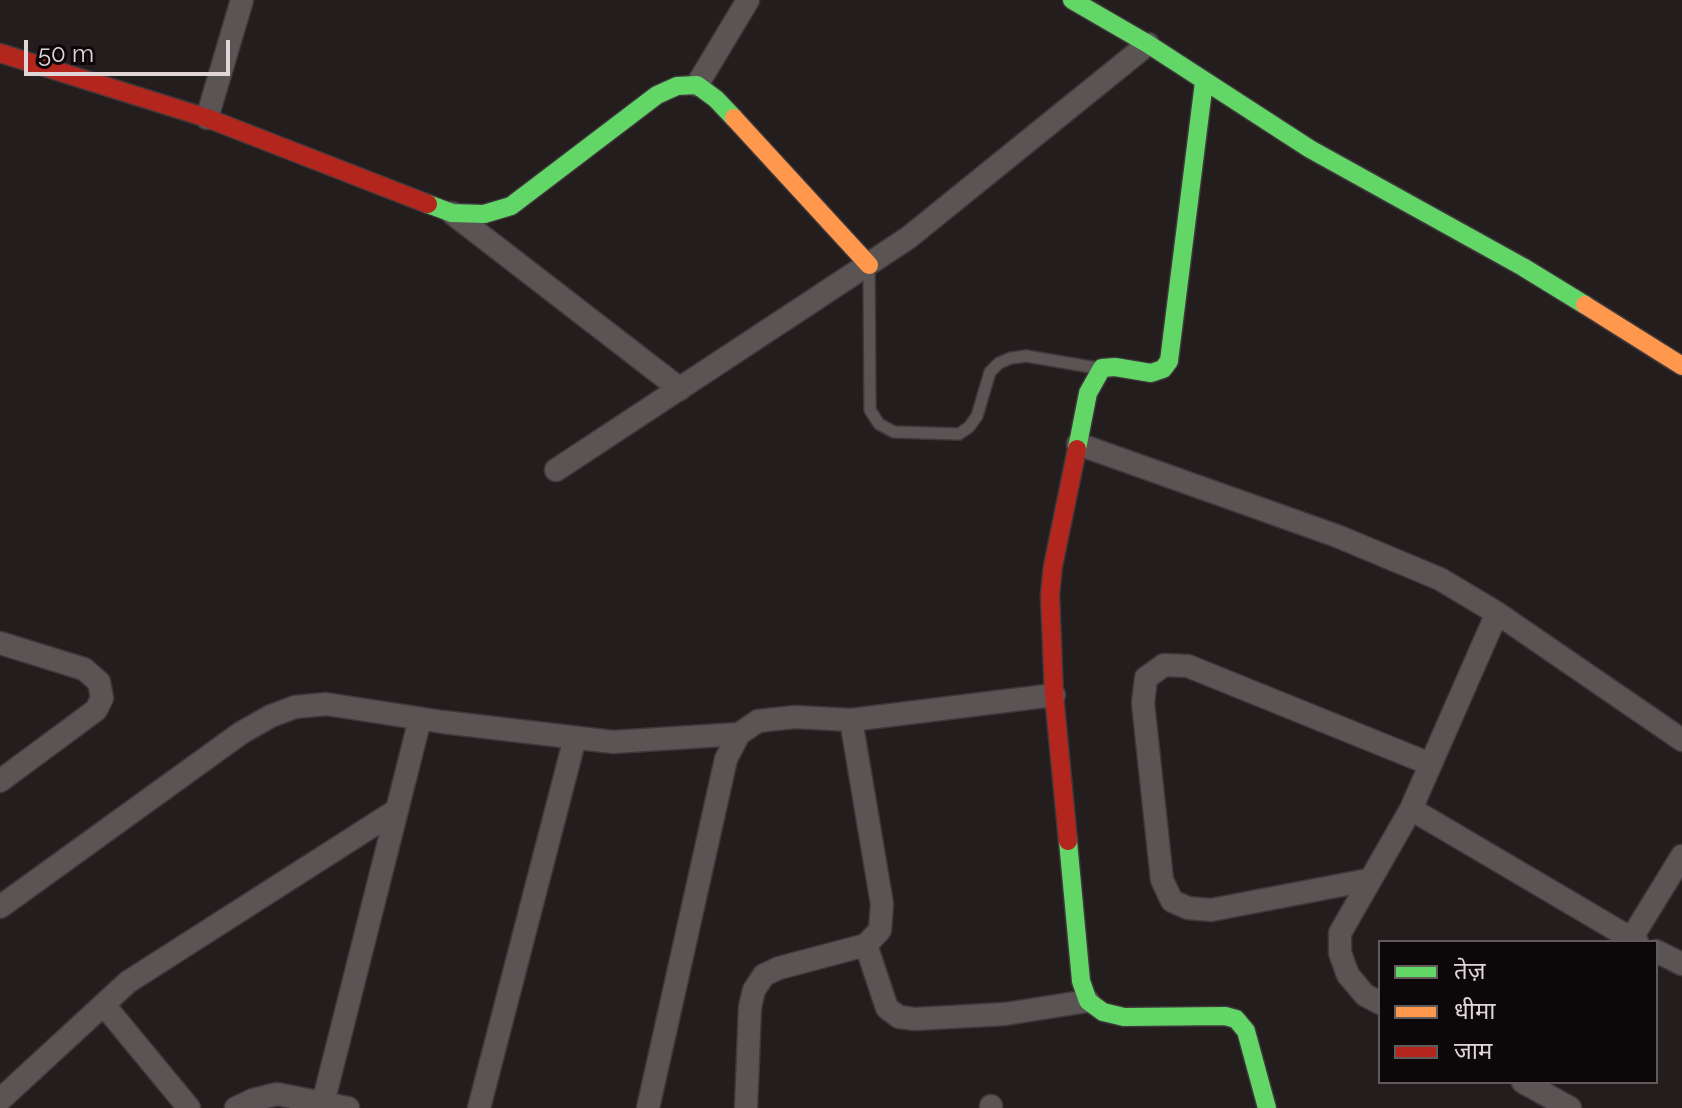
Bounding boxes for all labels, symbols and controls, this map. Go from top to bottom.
scale bar [28,24,234,74]
text: 50 m [38,39,94,68]
legend [1378,940,1658,1084]
text: तेज़ [1454,956,1486,985]
text: धीमा [1454,996,1496,1025]
text: जाम [1454,1036,1492,1065]

